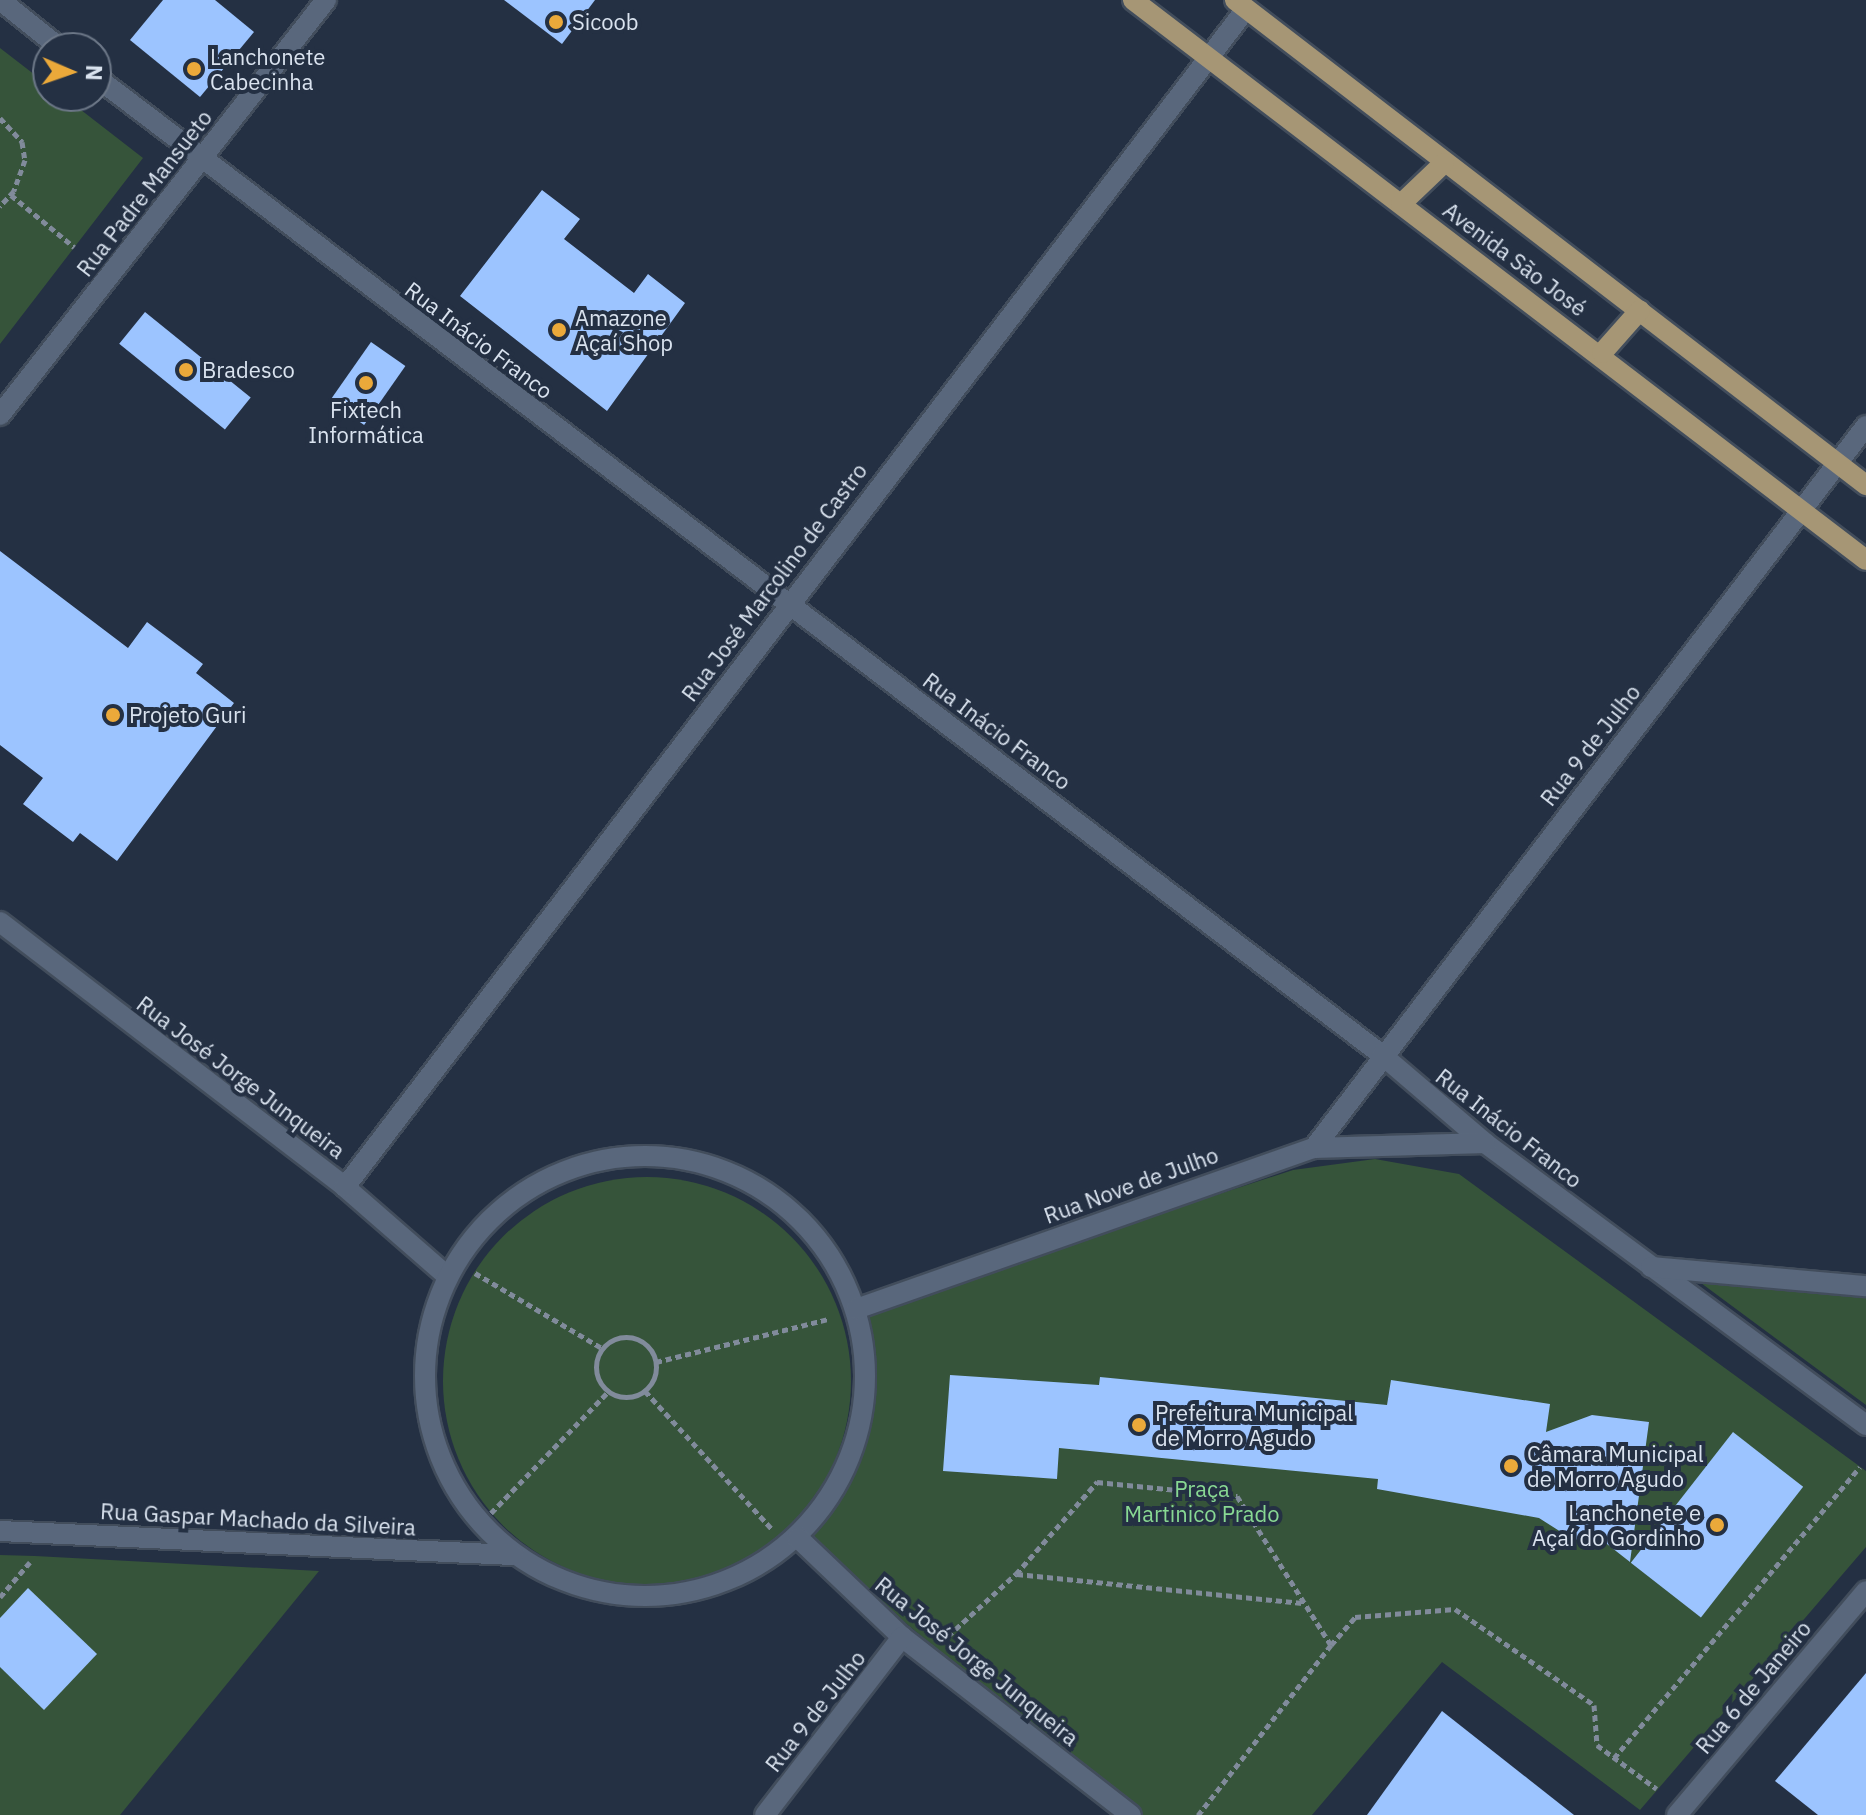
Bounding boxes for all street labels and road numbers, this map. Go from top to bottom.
street label: Rua Padre Mansueto [71,105,217,281]
street label: Avenida São José [1438,197,1592,321]
street label: Rua Inácio Franco [400,276,558,404]
street label: Rua José Marcolino de Castro [676,458,872,706]
street label: Rua Inácio Franco [918,667,1076,795]
street label: Rua 9 de Julho [1535,679,1645,811]
street label: Rua José Jorge Junqueira [132,990,350,1164]
street label: Rua Inácio Franco [1431,1063,1587,1193]
street label: Rua Nove de Julho [1040,1141,1222,1229]
street label: Rua Gaspar Machado da Silveira [100,1498,416,1540]
street label: Rua José Jorge Junqueira [870,1571,1084,1751]
street label: Rua 6 de Janeiro [1690,1615,1816,1759]
street label: Rua 9 de Julho [760,1645,870,1777]

